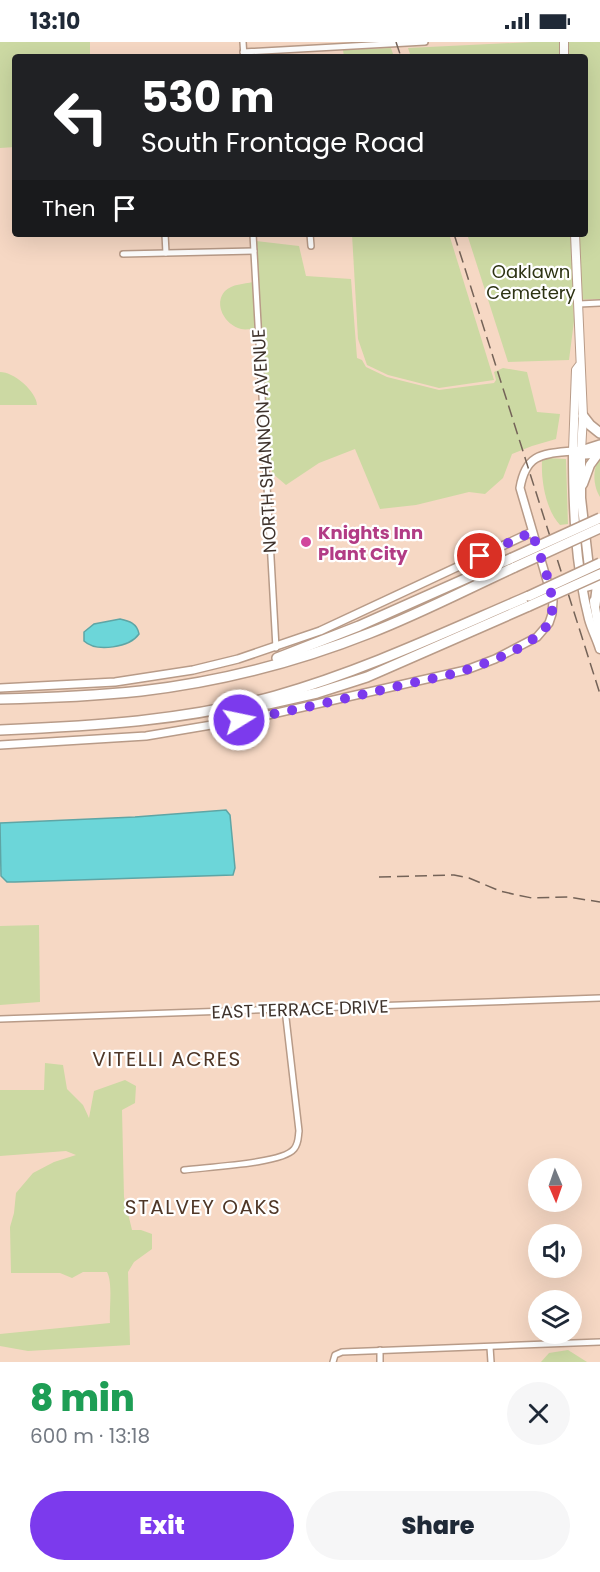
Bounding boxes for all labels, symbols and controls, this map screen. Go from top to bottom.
text: 13:10 [30,6,80,37]
text: 530 m [141,68,274,127]
icon: left [42,78,120,156]
text: South Frontage Road [141,124,424,161]
icon: arrive [108,192,141,225]
text: Then [42,193,96,224]
park label: Oaklawn Cemetery [486,259,576,305]
street label: NORTH SHANNON AVENUE [246,328,282,554]
place label: Knights Inn Plant City [318,520,423,566]
pin [454,530,505,581]
marker: Knights Inn Plant City [299,535,313,549]
icon: arrive [463,539,496,572]
position arrow [207,688,271,752]
street label: EAST TERRACE DRIVE [211,993,389,1025]
district label: VITELLI ACRES [92,1045,242,1073]
north arrow [528,1158,582,1212]
map controls [528,1158,582,1344]
district label: STALVEY OAKS [125,1193,281,1221]
button: sound [528,1224,582,1278]
button: layers [528,1290,582,1344]
text: 8 min [30,1373,135,1424]
button: close [507,1382,570,1445]
text: 600 m · 13:18 [30,1422,150,1450]
button: Exit [30,1491,294,1560]
button: Share [306,1491,570,1560]

